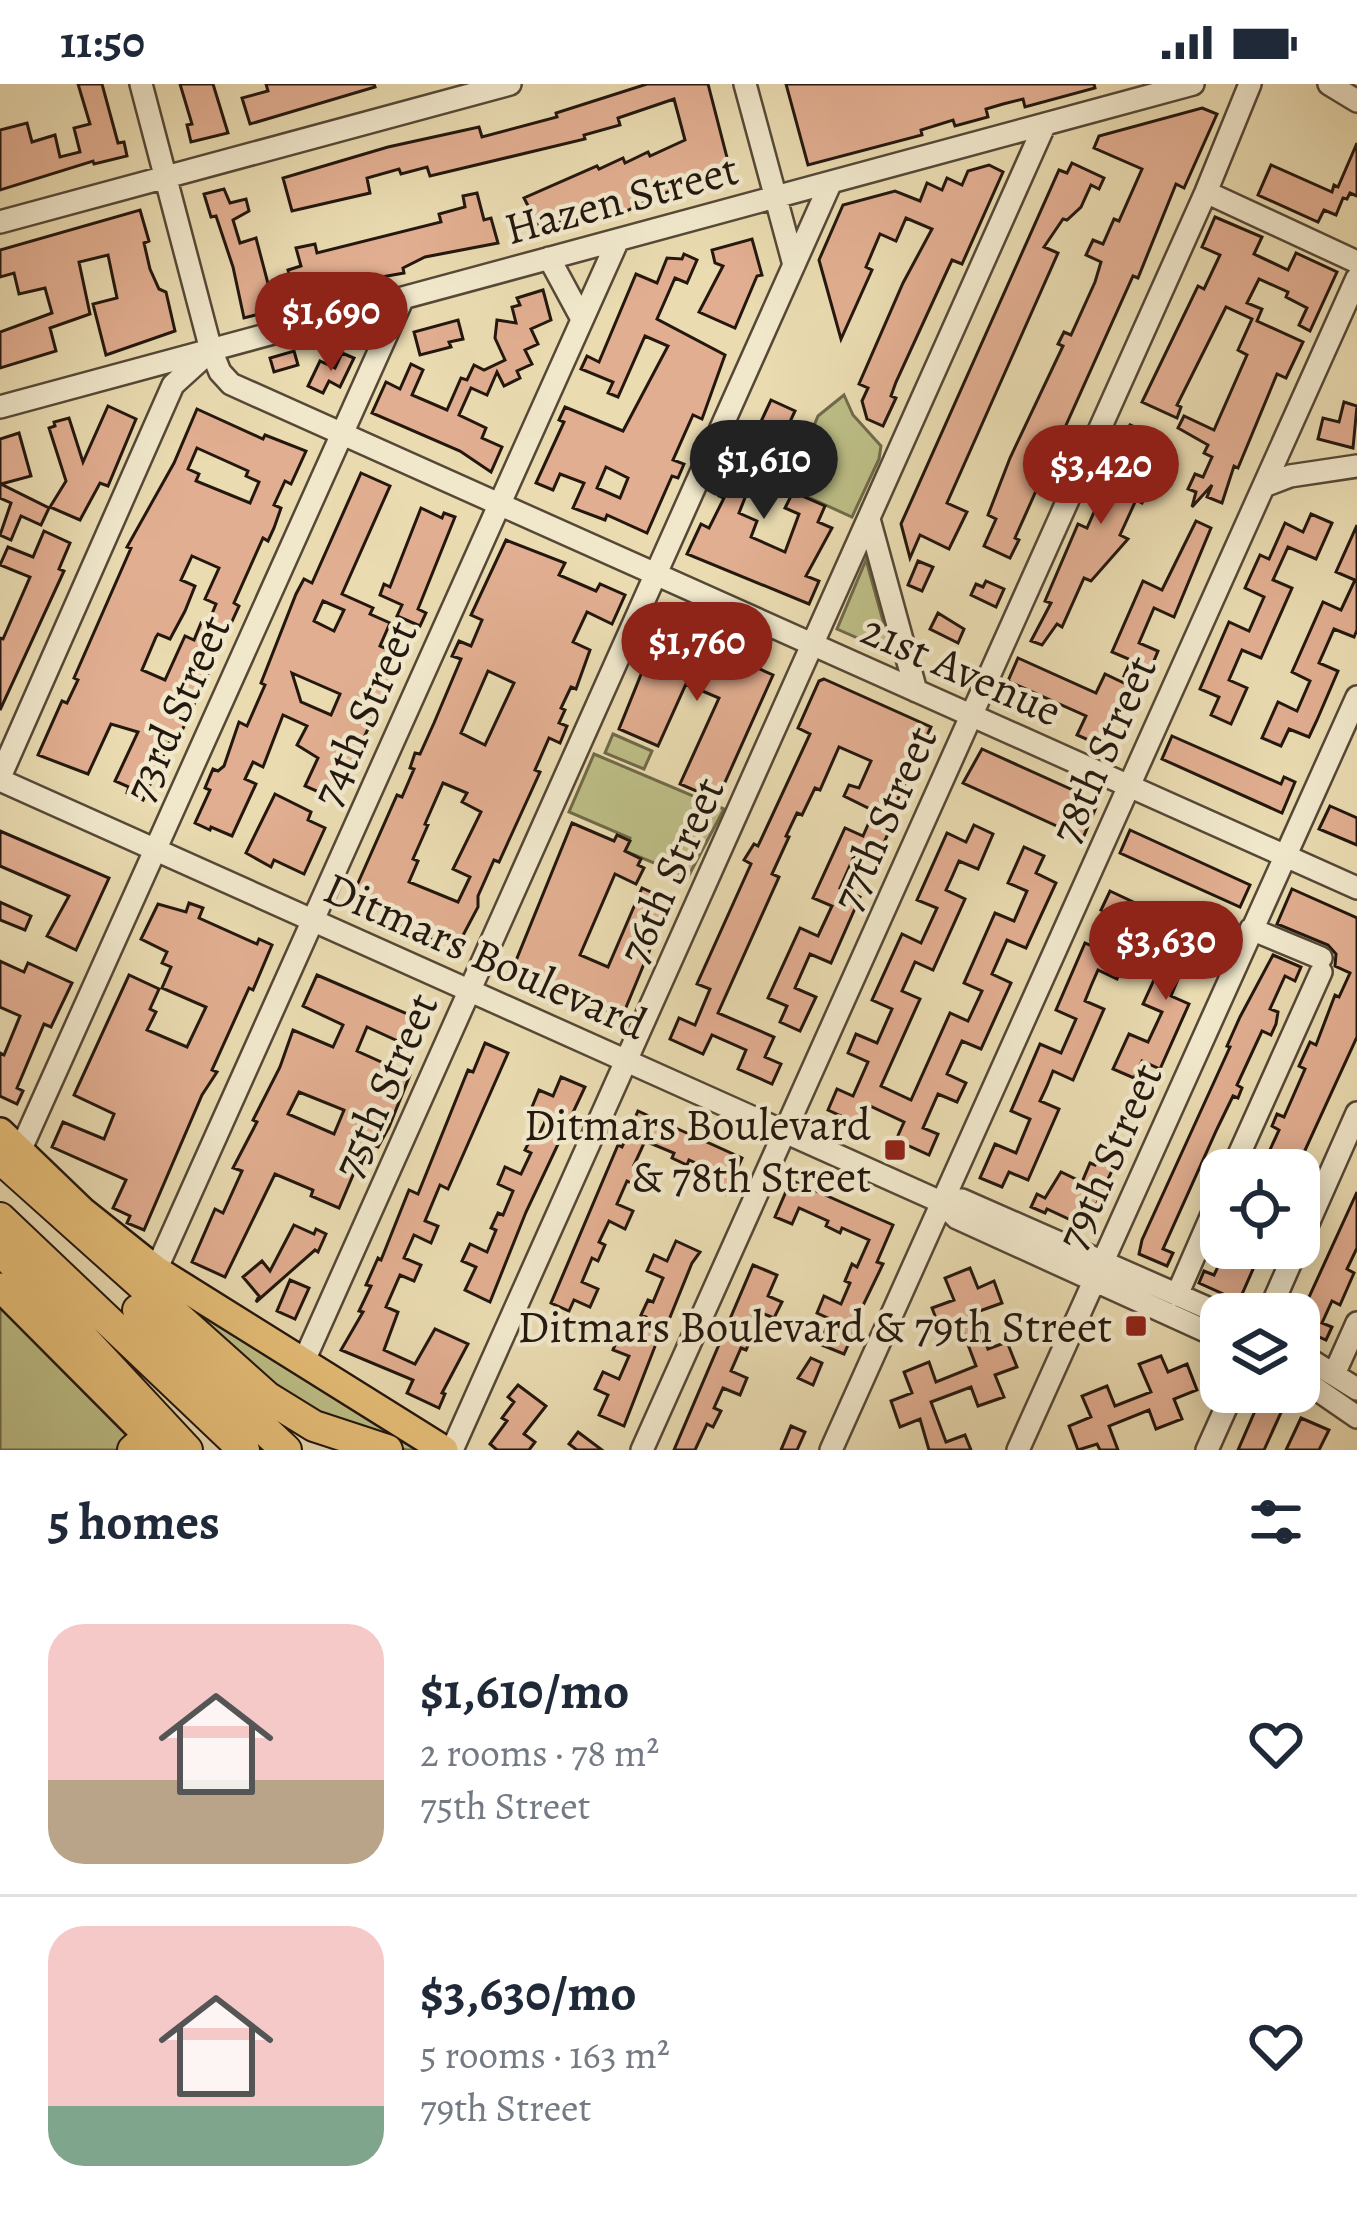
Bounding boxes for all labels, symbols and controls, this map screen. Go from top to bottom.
text: 11:50 [60,11,145,73]
street label: Hazen Street [498,138,745,260]
pin: $1,690 [233,272,429,374]
text: $1,690 [282,284,380,337]
pin: $1,610 [666,420,862,522]
pin: $3,420 [1003,425,1199,527]
text: $1,610 [717,432,811,485]
text: $3,420 [1050,437,1152,490]
street label: 21st Avenue [852,598,1071,741]
pin: $1,760 [599,602,795,704]
street label: 73rd Street [108,605,246,812]
street label: 74th Street [295,610,433,816]
text: $1,760 [648,614,746,667]
street label: 78th Street [1034,646,1172,853]
street label: 77th Street [816,716,952,921]
street label: 76th Street [602,767,740,974]
street label: Ditmars Boulevard [314,857,658,1055]
pin: $3,630 [1068,901,1264,1003]
text: $3,630 [1116,913,1216,966]
street label: 75th Street [317,983,453,1188]
street label: 79th Street [1040,1053,1178,1259]
place label: Ditmars Boulevard & 78th Street [524,1094,872,1208]
marker: Ditmars Boulevard & 78th Street [882,1137,908,1163]
map controls [1200,1149,1320,1413]
button: locate [1200,1149,1320,1269]
button: layers [1200,1293,1320,1413]
place label: Ditmars Boulevard & 79th Street [518,1296,1112,1358]
marker: Ditmars Boulevard & 79th Street [1123,1313,1149,1339]
text: 5 homes [48,1487,220,1557]
icon: filters [1243,1489,1309,1555]
text: $1,610/mo [420,1656,629,1726]
icon: home [144,1672,288,1816]
icon: heart [1243,1711,1309,1777]
text: 2 rooms · 78 m² [420,1726,659,1779]
text: 75th Street [420,1779,590,1832]
text: $3,630/mo [420,1958,637,2028]
icon: home [144,1974,288,2118]
icon: heart [1243,2013,1309,2079]
text: 5 rooms · 163 m² [420,2028,670,2081]
text: 79th Street [420,2081,591,2134]

